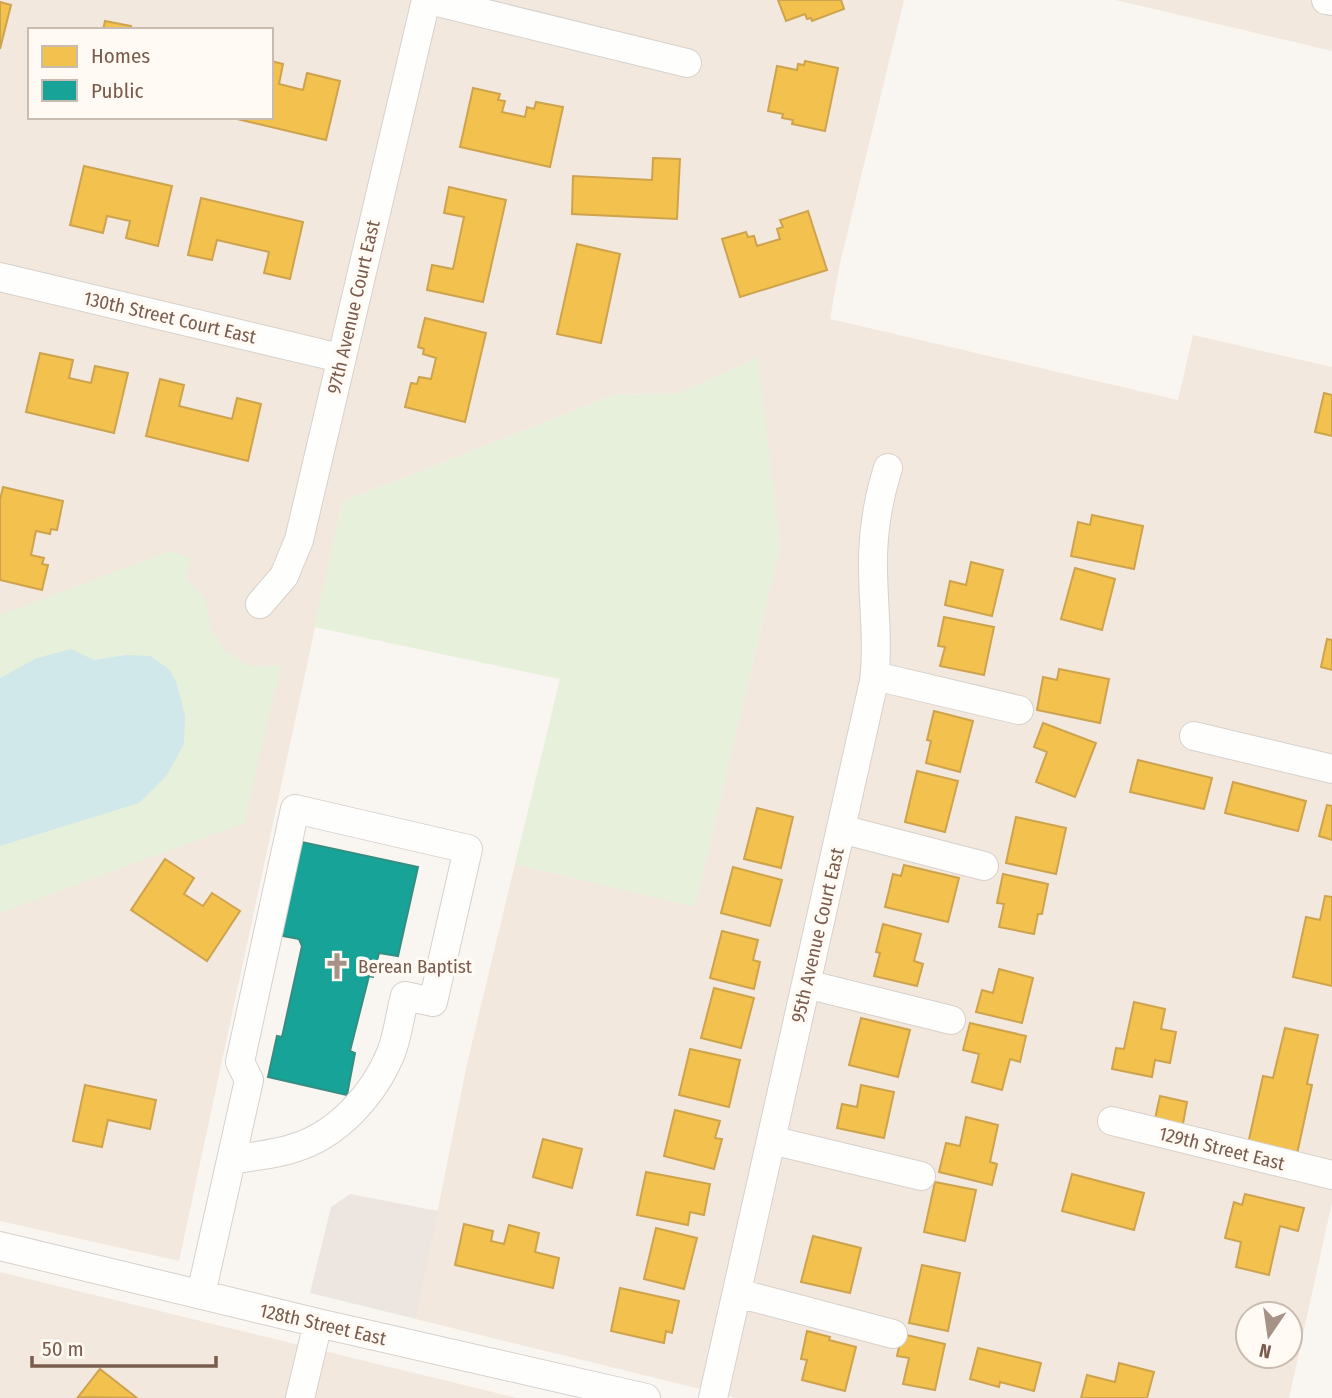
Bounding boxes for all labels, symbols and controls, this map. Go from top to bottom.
legend [28,28,273,119]
text: Homes [91,43,150,69]
text: Public [91,78,143,104]
street label: 97th Avenue Court East [322,217,385,396]
street label: 130th Street Court East [81,286,259,349]
street label: 95th Avenue Court East [786,845,849,1025]
church icon: Berean Baptist [322,951,352,981]
place label: Berean Baptist [358,955,473,978]
street label: 129th Street East [1157,1122,1288,1175]
street label: 128th Street East [257,1299,389,1350]
north arrow [1234,1300,1304,1370]
scale bar [32,1324,215,1368]
text: 50 m [42,1336,84,1362]
text: N [1257,1339,1273,1364]

